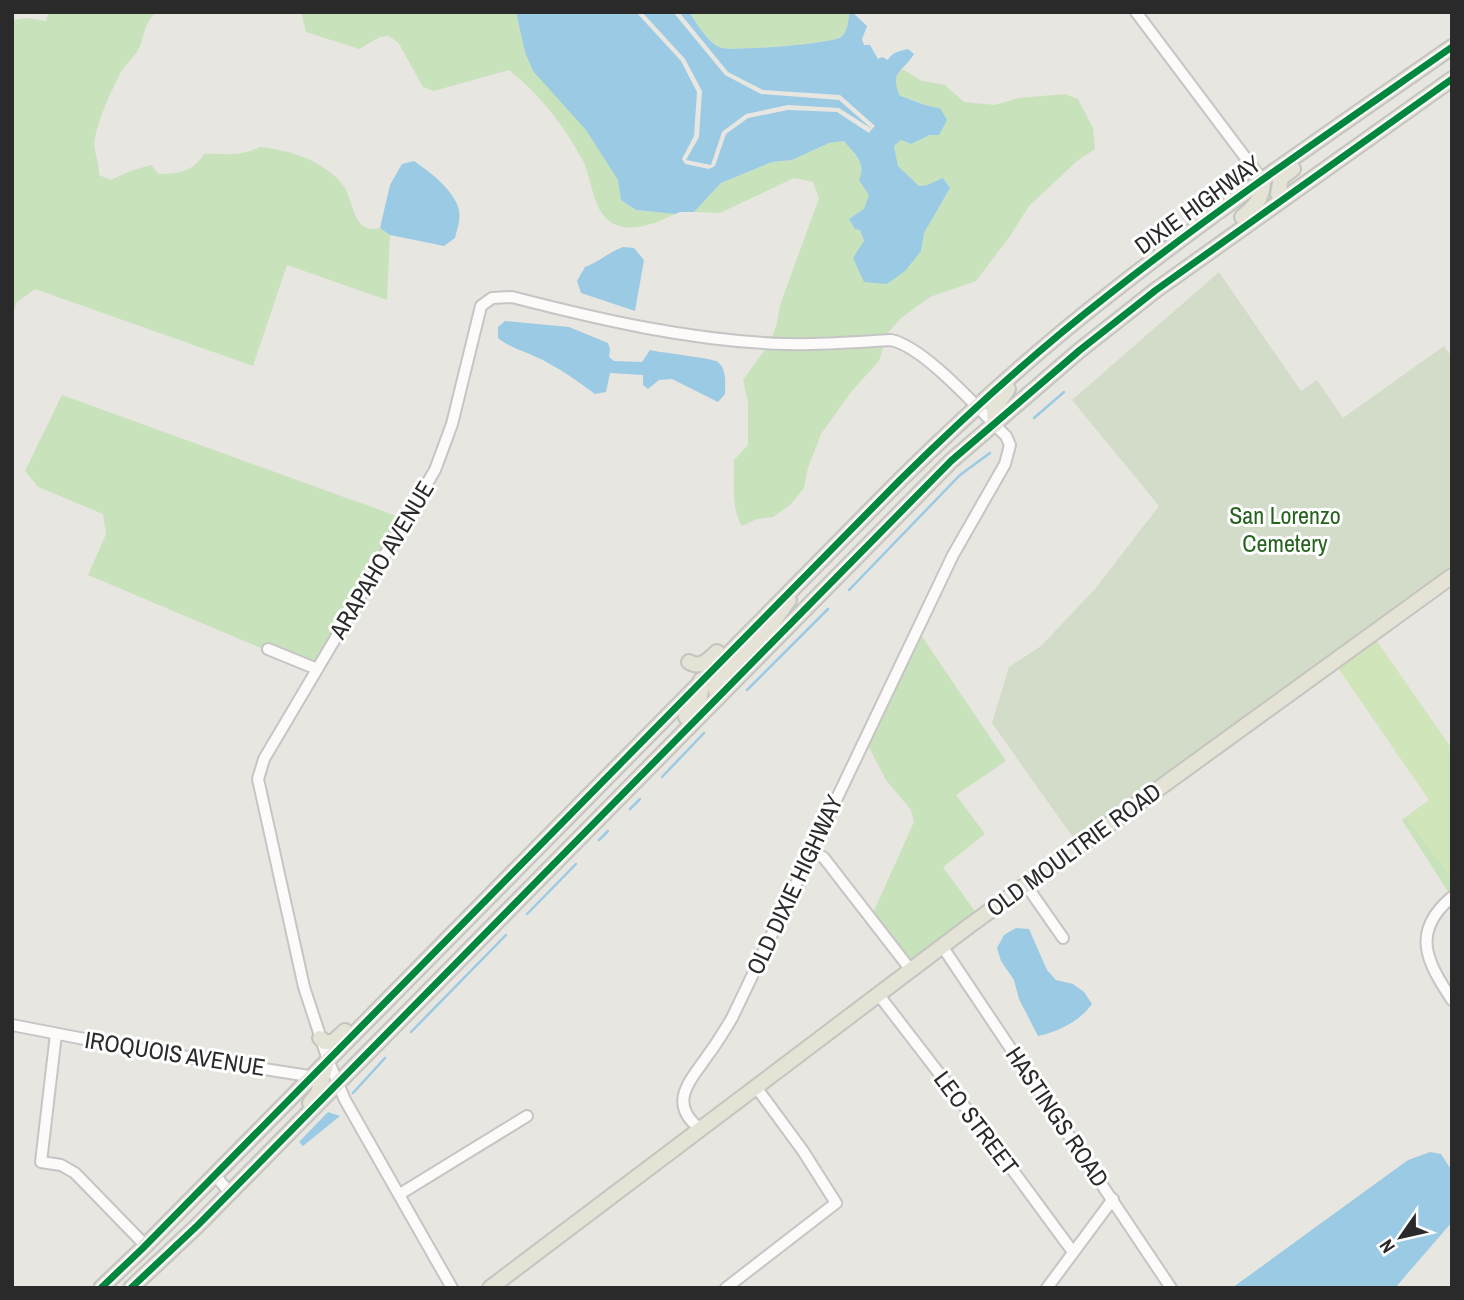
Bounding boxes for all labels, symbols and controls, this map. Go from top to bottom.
street label: DIXIE HIGHWAY [1128,148,1267,261]
street label: ARAPAHO AVENUE [321,475,441,645]
park label: San Lorenzo Cemetery [1229,499,1341,559]
street label: OLD MOULTRIE ROAD [980,775,1167,923]
street label: OLD DIXIE HIGHWAY [738,790,850,980]
street label: IROQUOIS AVENUE [83,1023,268,1083]
street label: HASTINGS ROAD [999,1040,1117,1193]
street label: LEO STREET [927,1064,1026,1181]
north arrow [1366,1202,1436,1272]
text: N [1373,1235,1401,1258]

